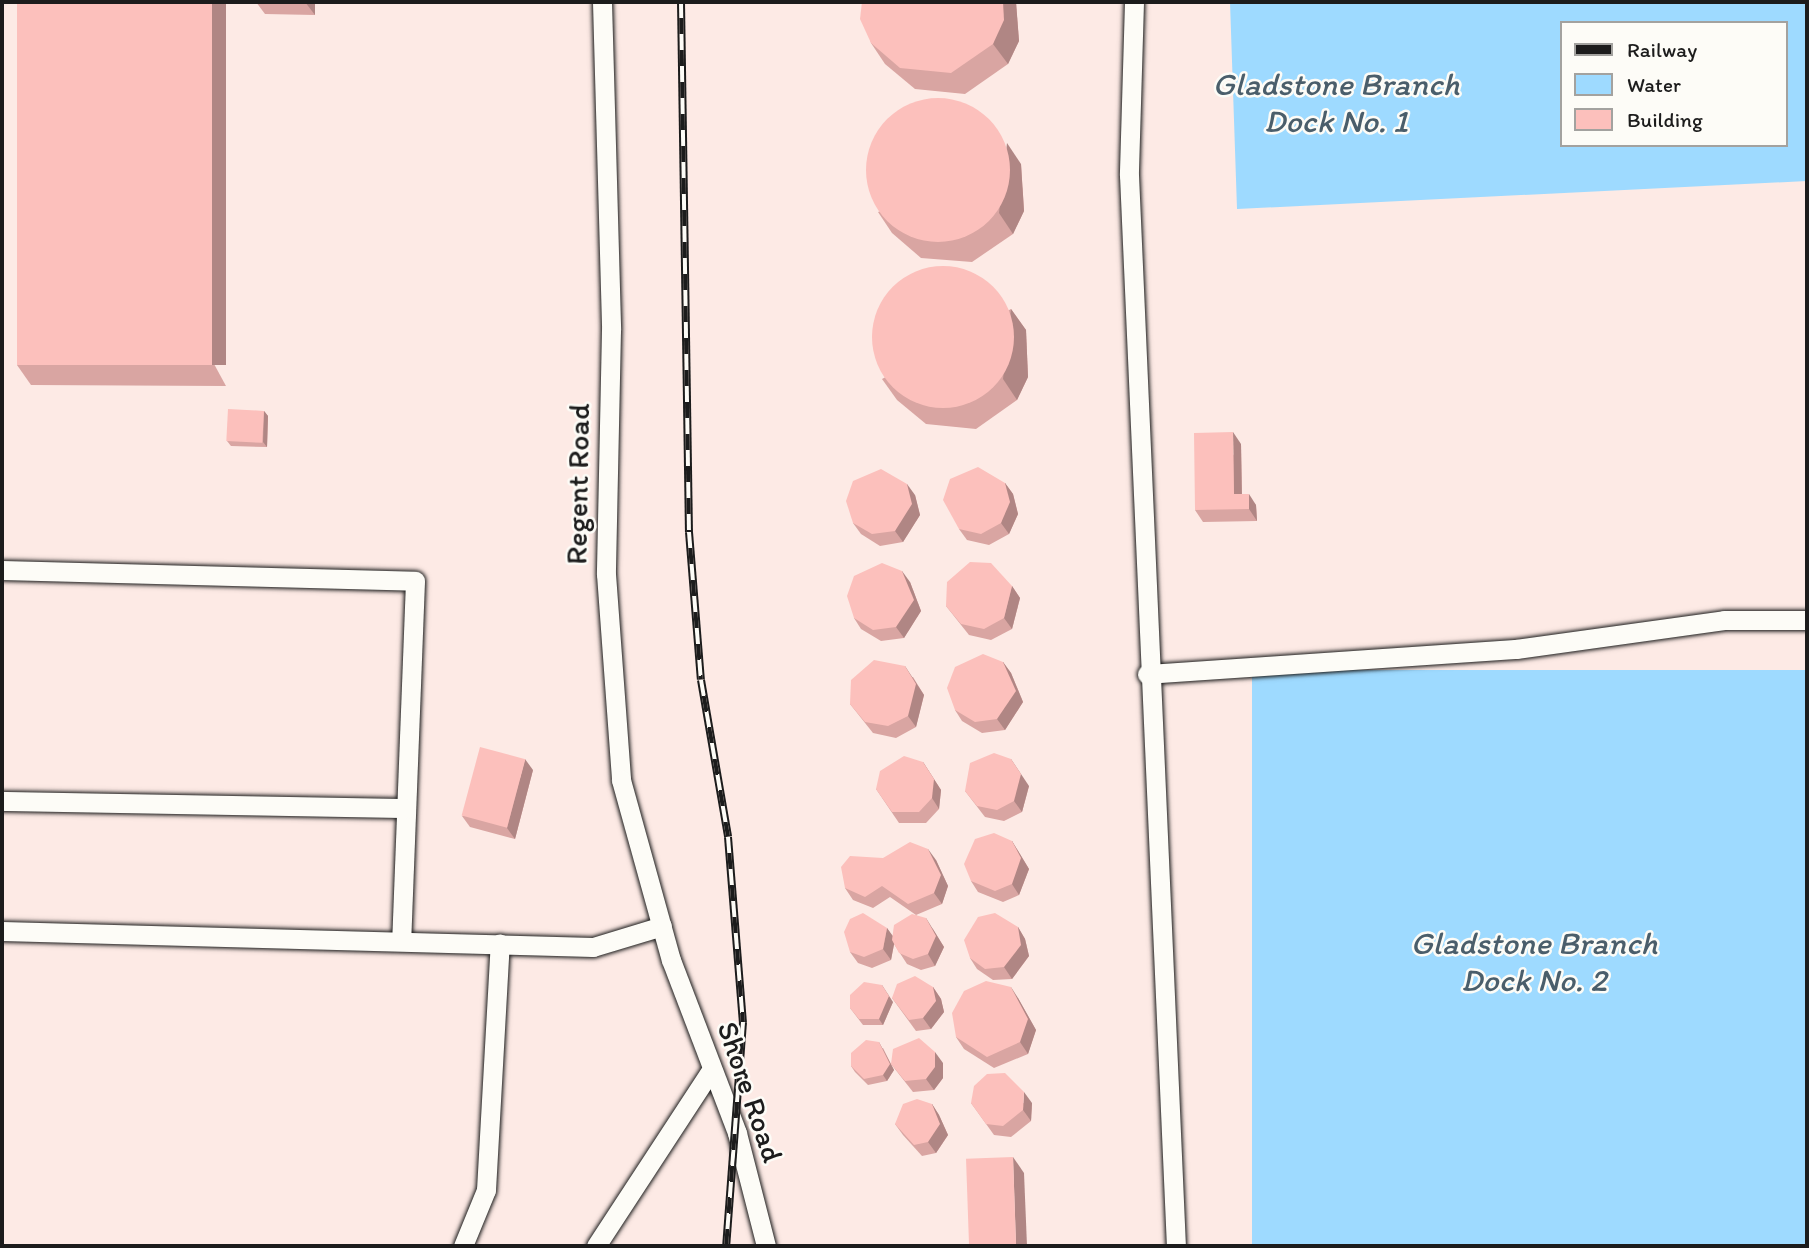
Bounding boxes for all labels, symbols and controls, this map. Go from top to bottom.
legend [1560,21,1788,147]
text: Railway [1627,37,1697,62]
water label: Gladstone Branch Dock No. 1 [1213,66,1459,141]
text: Water [1627,72,1681,97]
text: Building [1627,107,1703,132]
street label: Regent Road [559,403,597,565]
water label: Gladstone Branch Dock No. 2 [1411,925,1657,1000]
street label: Shore Road [709,1017,791,1167]

